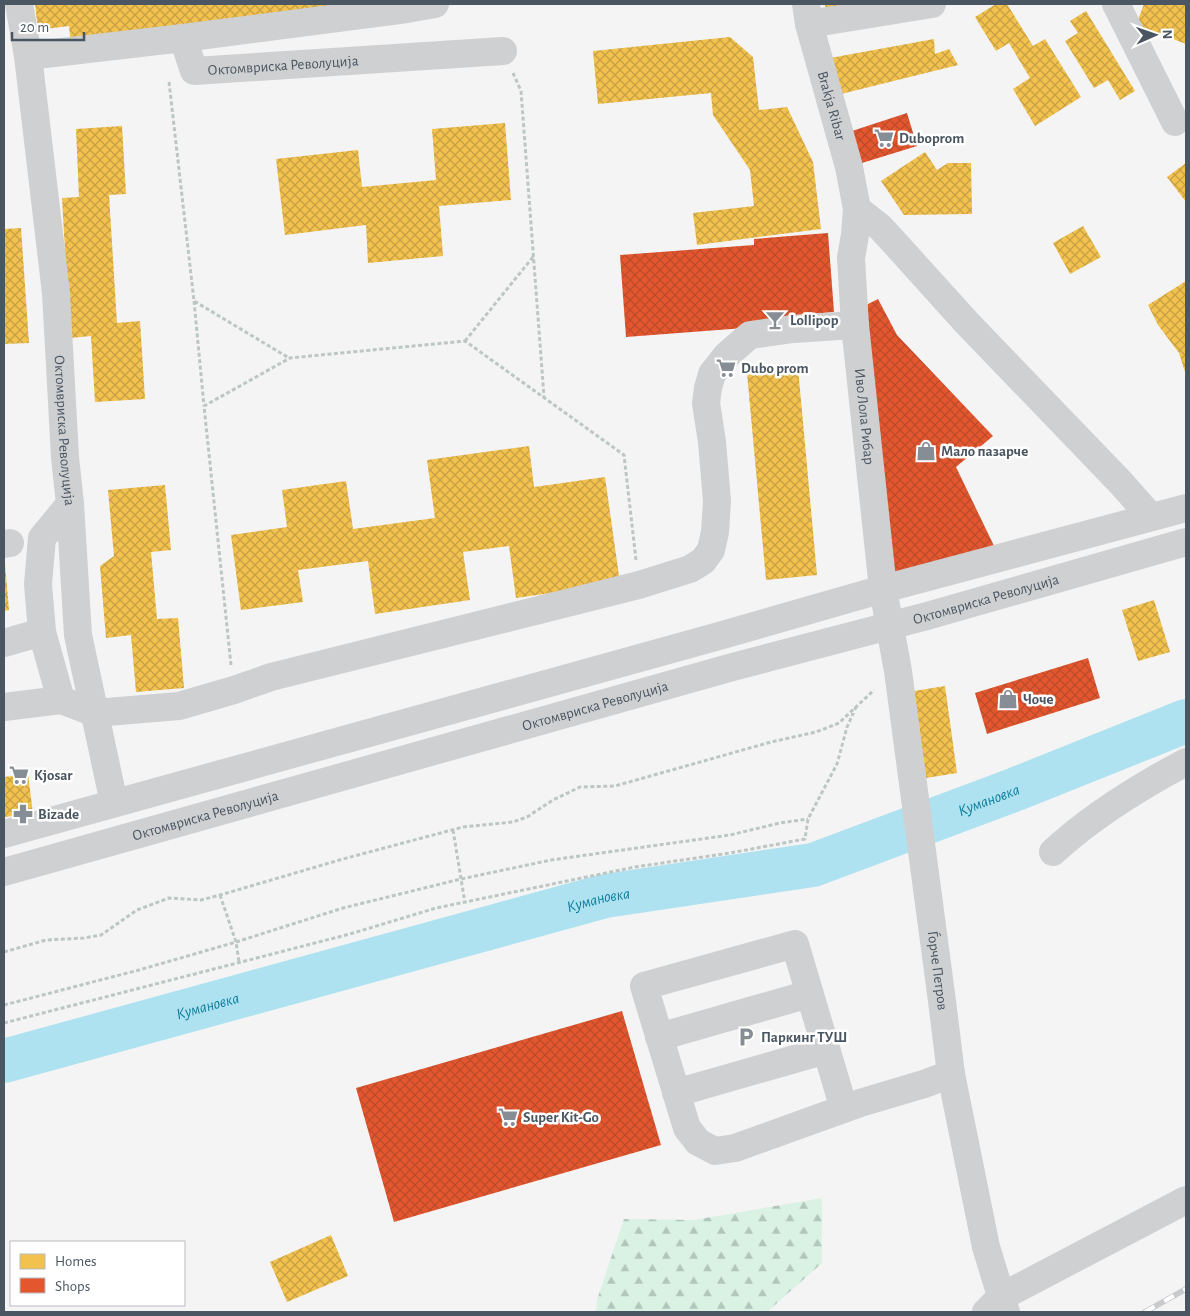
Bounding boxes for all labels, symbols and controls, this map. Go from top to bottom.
scale bar [12,10,85,42]
north arrow [1130,10,1180,60]
text: 20 m [20,20,49,35]
text: N [1160,29,1174,40]
street label: Октомвриска Револуција [207,53,359,78]
street label: Brakja Ribar [815,70,848,142]
supermarket icon: Duboprom [873,127,895,149]
place label: Duboprom [899,131,964,146]
bar icon: Lollipop [764,309,786,331]
place label: Lollipop [790,313,839,328]
street label: Октомвриска Револуција [51,354,77,507]
supermarket icon: Dubo prom [715,357,737,379]
place label: Dubo prom [741,361,809,376]
street label: Иво Лола Рибар [852,368,877,466]
shop icon: Мало пазарче [915,440,937,462]
place label: Мало пазарче [941,444,1028,459]
street label: Октомвриска Револуција [911,572,1061,627]
street label: Октомвриска Револуција [520,678,670,734]
shop icon: Чоче [997,688,1019,710]
place label: Чоче [1023,692,1054,707]
supermarket icon: Kjosar [8,764,30,786]
place label: Kjosar [34,768,73,783]
water label: Кумановка [956,781,1022,819]
street label: Октомвриска Револуција [131,788,280,844]
pharmacy icon: Bizade [12,803,34,825]
place label: Bizade [38,807,79,822]
water label: Кумановка [565,885,631,915]
street label: Ѓорче Петров [925,930,950,1011]
water label: Кумановка [175,990,241,1022]
parking icon: Паркинг ТУШ [735,1026,757,1048]
place label: Паркинг ТУШ [761,1030,848,1045]
supermarket icon: Super Kit-Go [497,1106,519,1128]
place label: Super Kit-Go [523,1110,599,1125]
legend [10,1241,185,1306]
text: Homes [55,1254,97,1269]
text: Shops [55,1279,90,1294]

